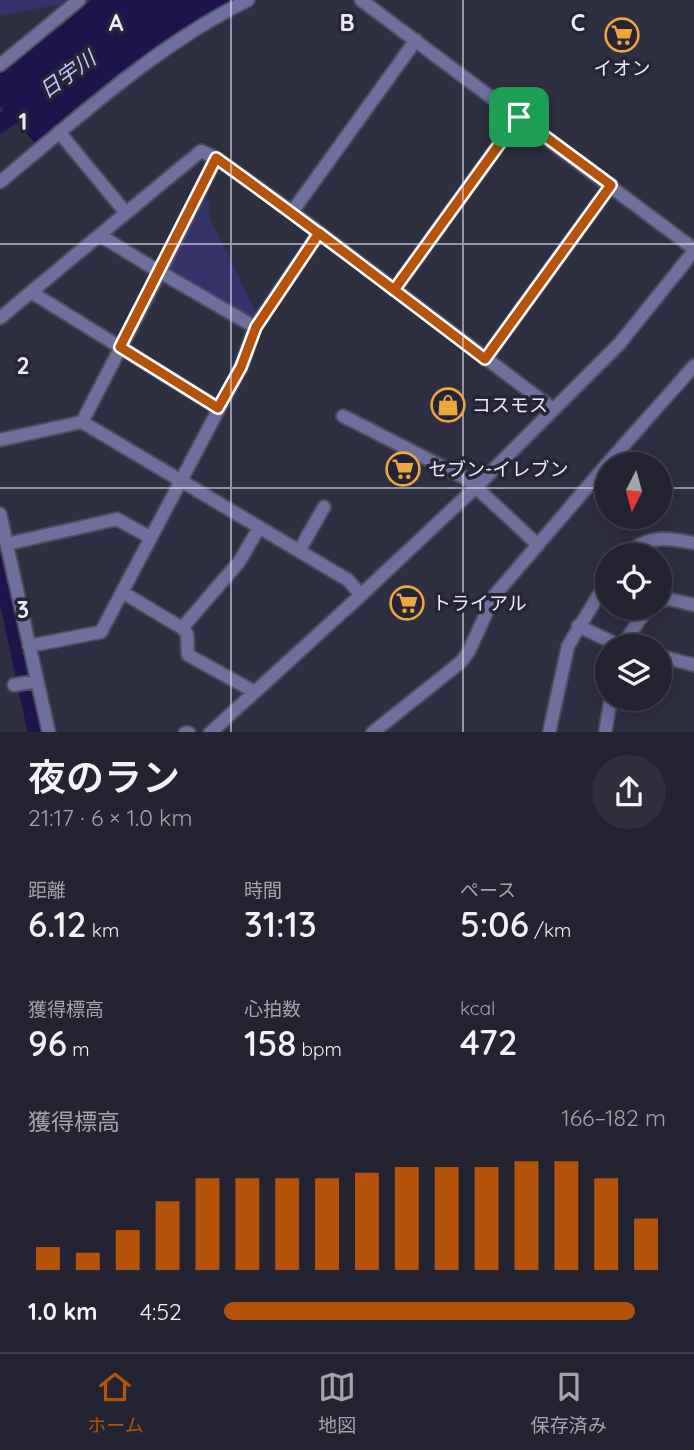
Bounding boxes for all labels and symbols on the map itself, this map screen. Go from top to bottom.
text: A [109,8,124,37]
text: B [339,8,355,37]
text: C [571,8,585,37]
supermarket icon: イオン [603,16,641,54]
water label: 日宇川 [34,44,102,103]
place label: イオン [593,56,651,80]
pin [489,87,549,147]
text: 1 [19,107,27,136]
text: 2 [16,351,30,380]
shop icon: コスモス [429,386,467,424]
place label: コスモス [472,393,548,417]
supermarket icon: セブン-イレブン [384,450,422,488]
north arrow [595,452,672,528]
place label: セブン-イレブン [428,457,568,481]
supermarket icon: トライアル [388,584,426,622]
place label: トライアル [432,591,527,615]
text: 3 [17,595,29,624]

